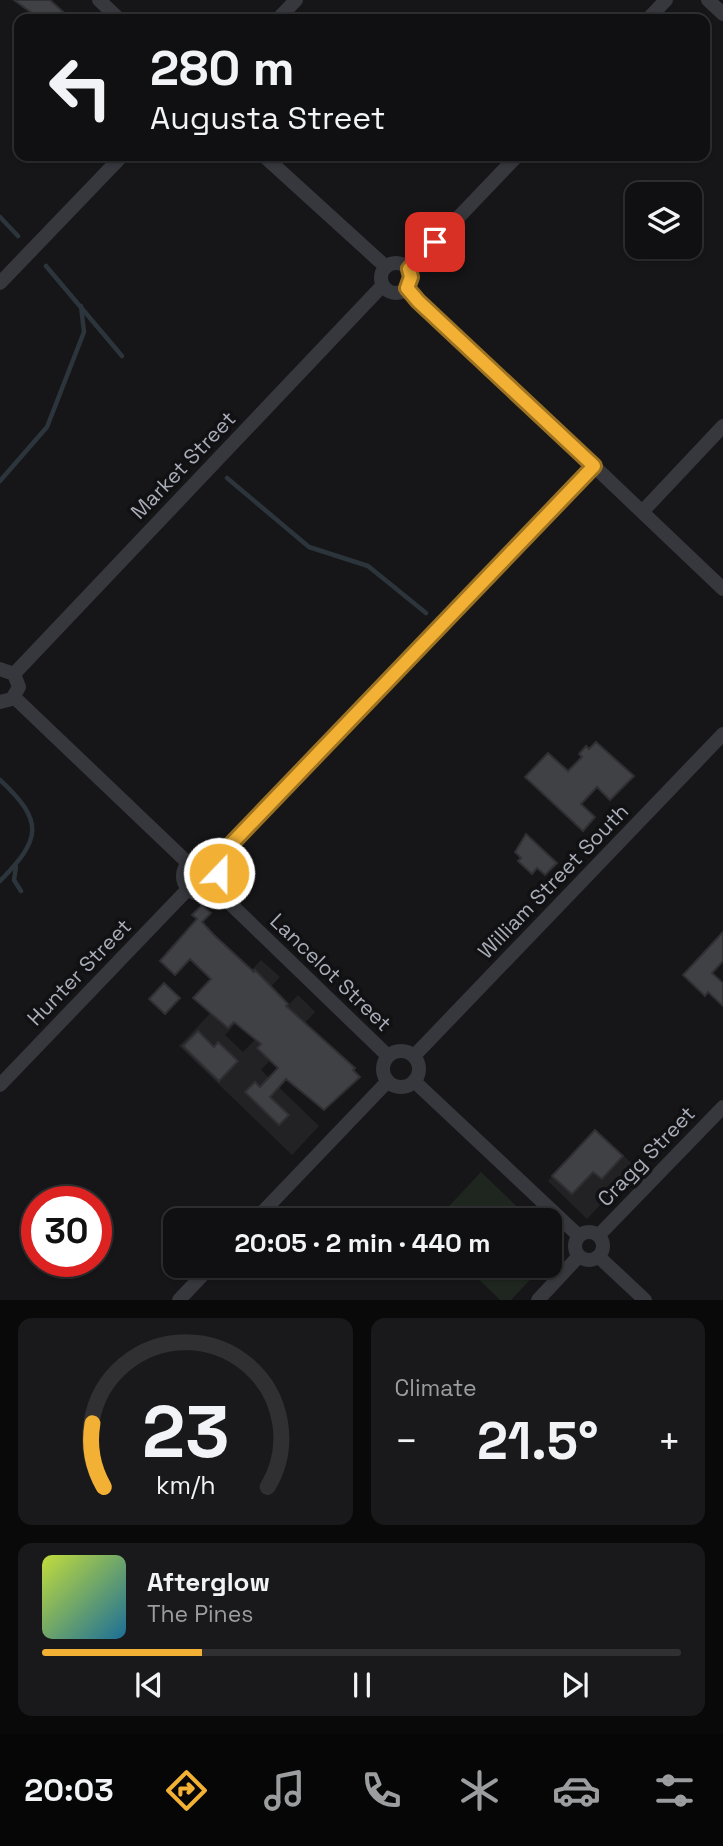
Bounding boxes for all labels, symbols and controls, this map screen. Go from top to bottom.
text: 280 m [150,37,295,99]
icon: left [35,42,126,133]
text: Augusta Street [150,98,385,138]
map controls [625,182,702,259]
button: layers [625,182,702,259]
pin [405,212,465,272]
icon: arrive [416,223,454,261]
street label: Market Street [125,405,241,525]
street label: William Street South [472,798,634,964]
position arrow [182,836,256,910]
street label: Lancelot Street [265,907,397,1037]
street label: Hunter Street [21,913,137,1031]
street label: Cragg Street [591,1100,701,1212]
speed limit sign: 30 [21,1186,112,1277]
text: 20:05 · 2 min · 440 m [234,1226,491,1260]
text: Climate [395,1373,477,1403]
text: 23 [141,1386,229,1479]
text: 21.5° [477,1408,599,1474]
text: − [395,1417,418,1465]
text: + [657,1417,681,1465]
text: km/h [155,1469,215,1501]
text: Afterglow [147,1565,270,1599]
text: The Pines [147,1599,253,1629]
icon: previous [130,1666,168,1704]
icon: pause [343,1666,381,1704]
icon: next [556,1666,594,1704]
icon: directions [162,1766,211,1815]
icon: music [260,1766,309,1815]
icon: phone [357,1766,406,1815]
icon: climate [455,1766,504,1815]
icon: car [552,1766,601,1815]
icon: filters [650,1766,699,1815]
text: 20:03 [24,1770,114,1810]

